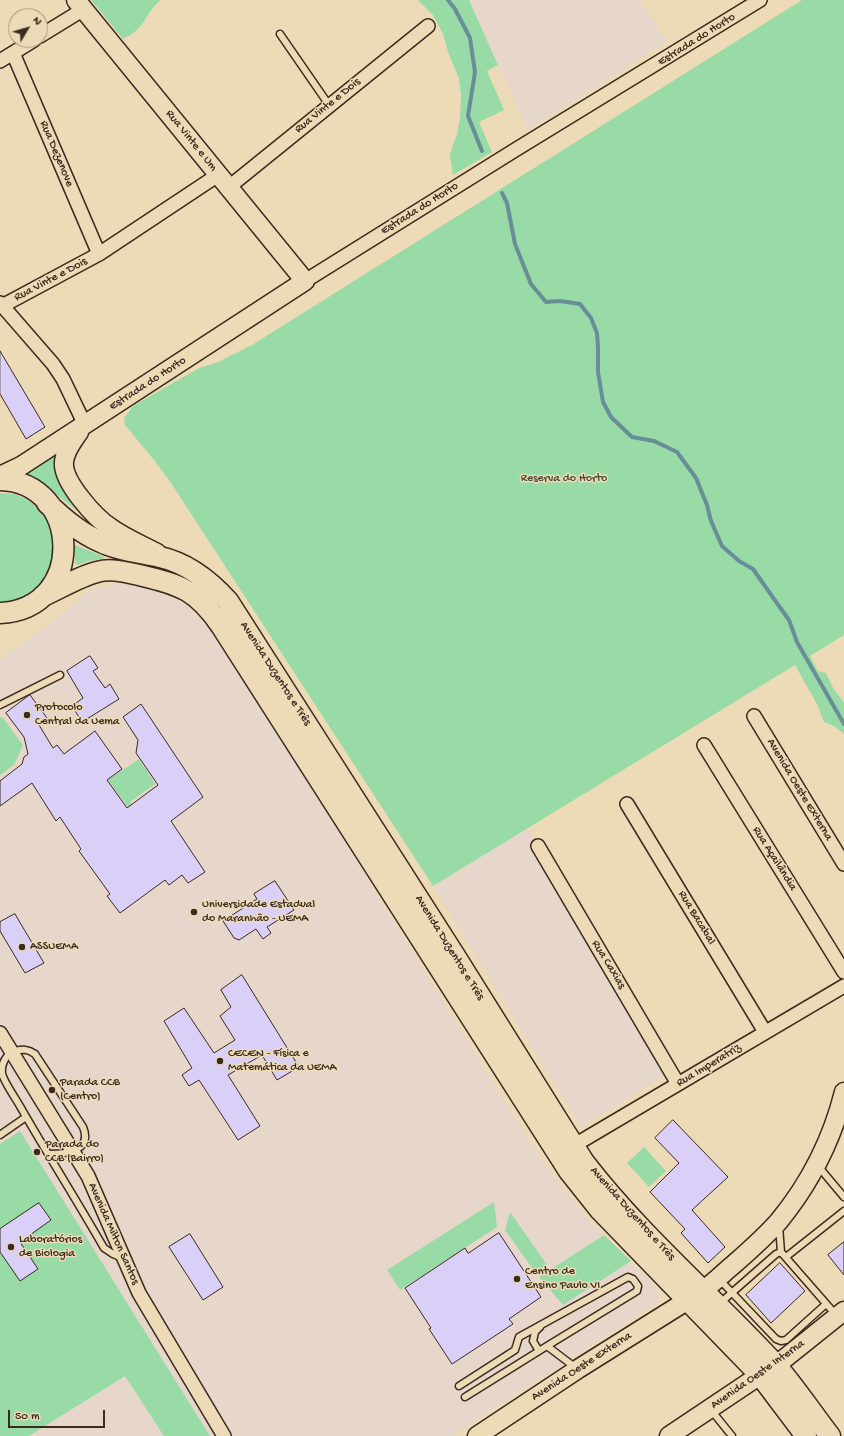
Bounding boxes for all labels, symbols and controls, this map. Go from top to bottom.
north arrow [8,8,48,48]
street label: Estrada do Horto [656,10,738,70]
text: N [30,15,44,28]
street label: Rua Vinte e Dois [292,75,364,137]
street label: Rua Vinte e Um [162,107,220,175]
street label: Rua Dezenove [36,119,76,189]
street label: Estrada do Horto [379,179,461,239]
street label: Rua Vinte e Dois [12,255,90,305]
street label: Estrada do Horto [107,354,189,414]
park label: Reserva do Horto [521,472,607,486]
street label: Avenida Duzentos e Três [236,619,314,729]
place label: Protocolo Central da Uema [35,701,120,729]
marker: Protocolo Central da Uema [22,710,32,720]
street label: Avenida Oeste Externa [763,736,835,844]
street label: Rua Açailândia [749,824,799,894]
street label: Rua Bacabal [674,888,718,948]
street label: Avenida Duzentos e Três [411,893,487,1003]
place label: Universidade Estadual do Maranhão - UEMA [202,898,315,926]
marker: Universidade Estadual do Maranhão - UEMA [189,907,199,917]
street label: Rua Caxias [588,938,628,992]
place label: ASSUEMA [30,940,78,954]
marker: ASSUEMA [17,942,27,952]
street label: Rua Imperatriz [674,1041,744,1091]
place label: CECEN - Física e Matemática da UEMA [228,1047,337,1075]
marker: CECEN - Física e Matemática da UEMA [215,1056,225,1066]
place label: Parada CCB (Centro) [60,1076,120,1104]
marker: Parada CCB (Centro) [47,1085,57,1095]
place label: Parada do CCB (Bairro) [45,1138,104,1166]
marker: Parada do CCB (Bairro) [32,1147,42,1157]
street label: Avenida Duzentos e Três [586,1164,678,1264]
street label: Avenida Milton Santos [84,1181,142,1287]
place label: Laboratórios de Biologia [19,1233,82,1261]
marker: Laboratórios de Biologia [6,1242,16,1252]
place label: Centro de Ensino Paulo VI [525,1265,600,1293]
marker: Centro de Ensino Paulo VI [512,1274,522,1284]
street label: Avenida Oeste Externa [529,1329,635,1405]
street label: Avenida Oeste Interna [708,1337,808,1413]
scale bar [10,1402,107,1428]
text: 50 m [15,1410,40,1424]

